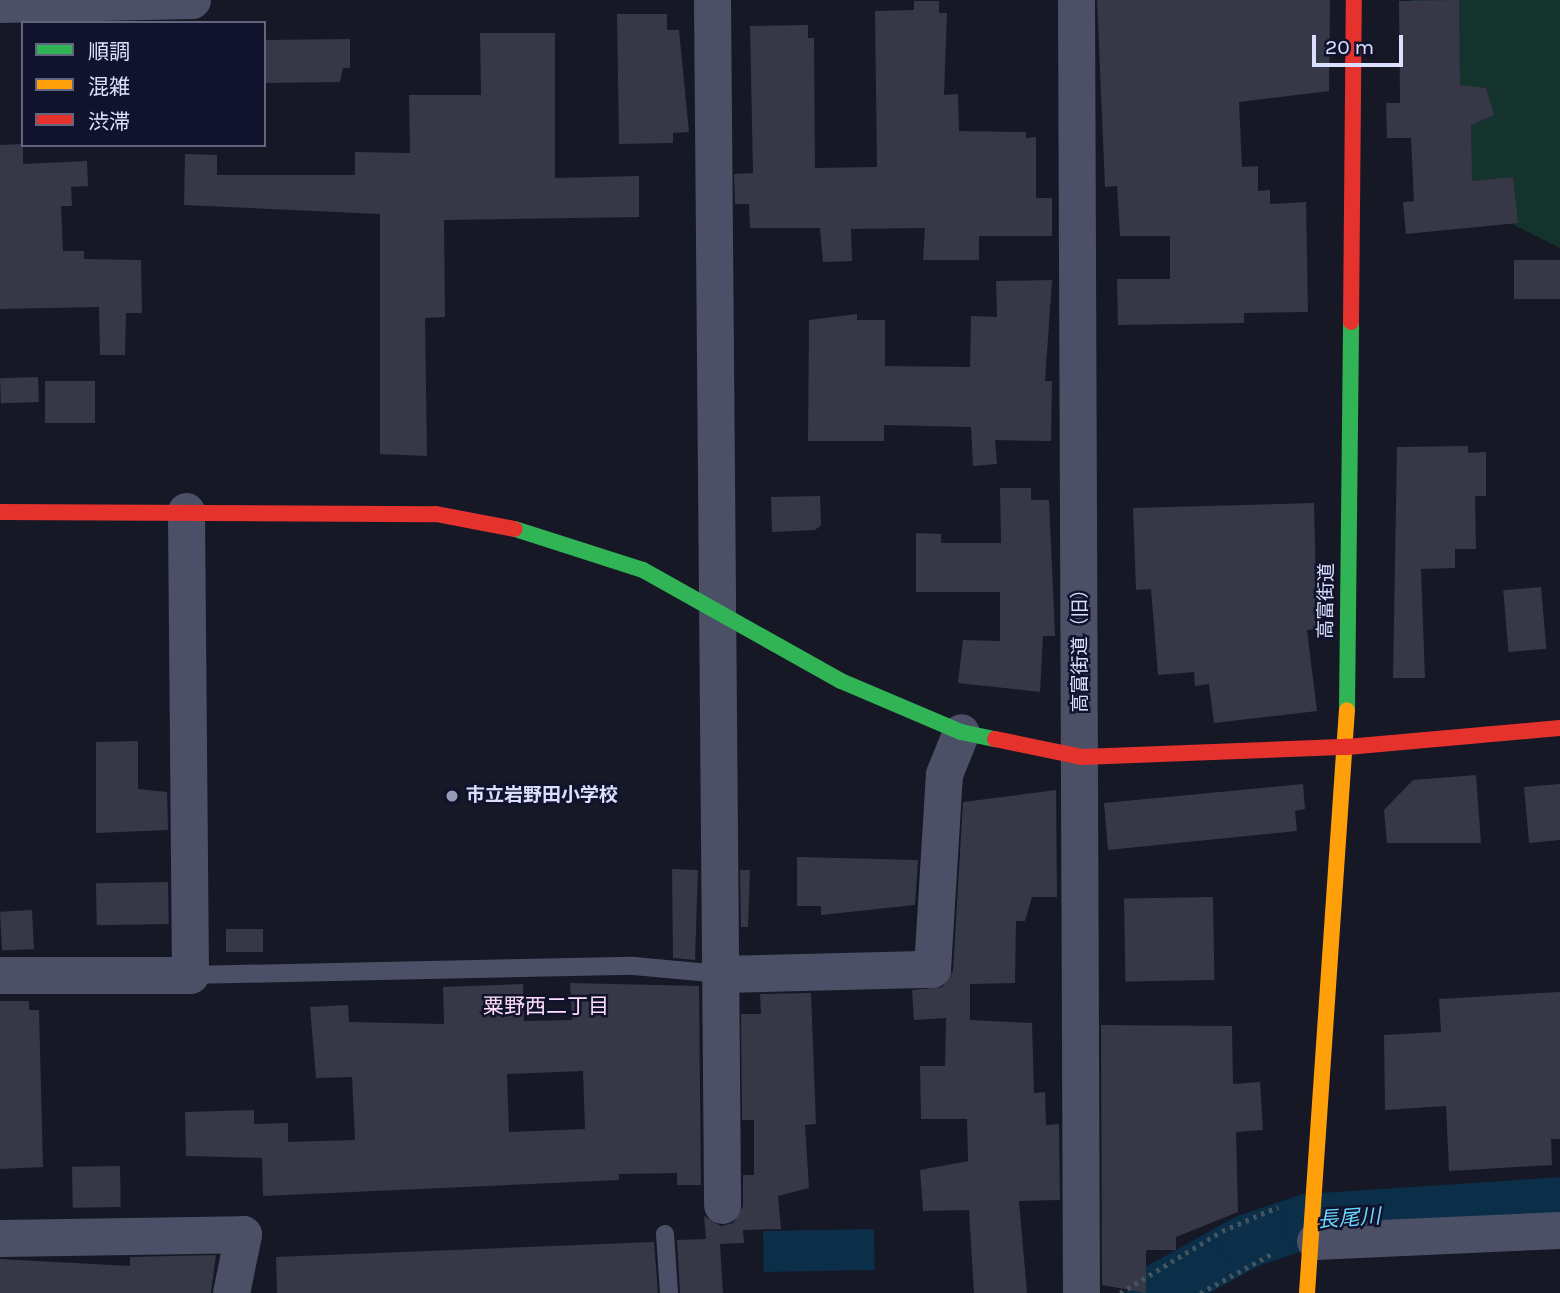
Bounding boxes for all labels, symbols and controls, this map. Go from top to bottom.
legend [21,21,266,147]
scale bar [1315,21,1406,65]
text: 20 m [1325,35,1374,59]
text: 順調 [88,40,130,64]
text: 混雑 [88,75,130,99]
text: 渋滞 [88,110,130,134]
street label: 高富街道 [1315,563,1339,639]
street label: 高富街道（旧） [1070,580,1092,712]
place label: 市立岩野田小学校 [466,785,618,807]
marker: 市立岩野田小学校 [444,788,460,804]
district label: 粟野西二丁目 [483,993,609,1019]
water label: 長尾川 [1317,1203,1381,1233]

